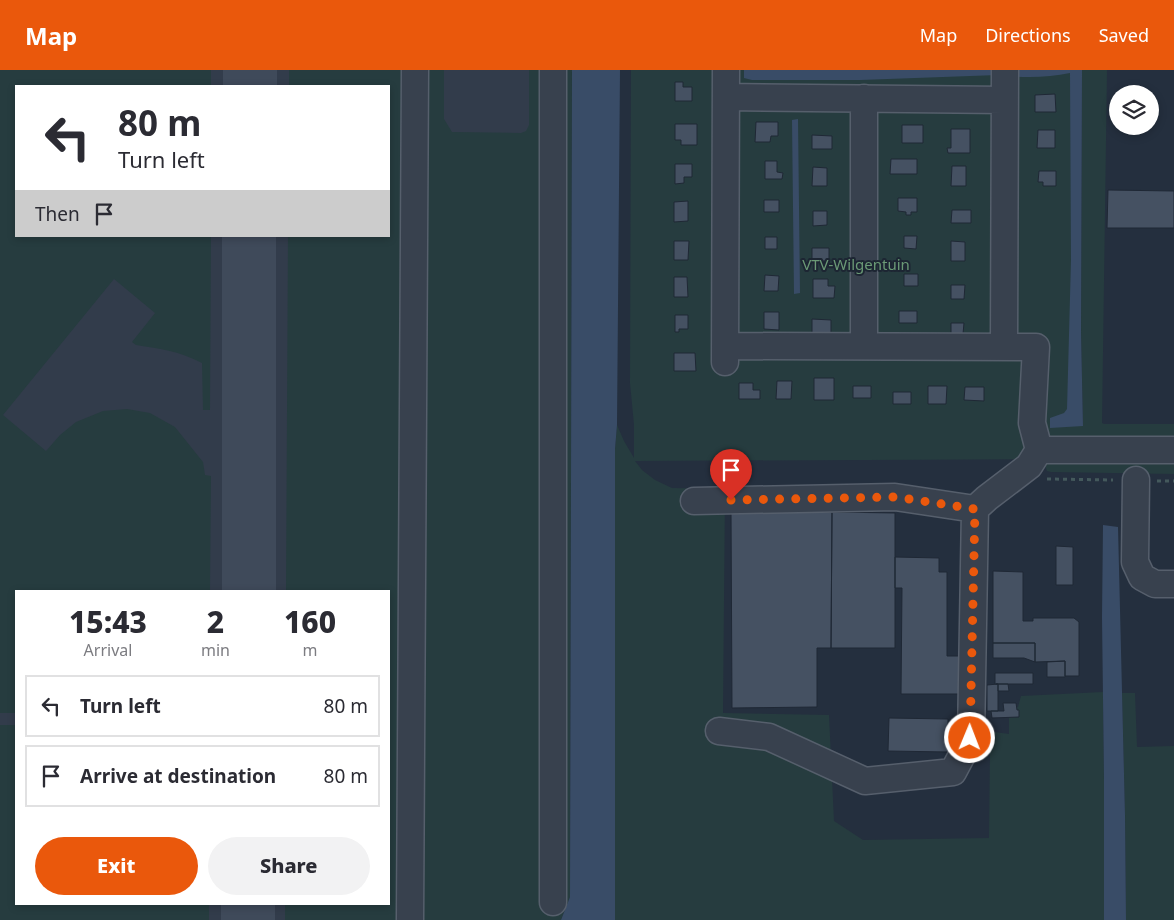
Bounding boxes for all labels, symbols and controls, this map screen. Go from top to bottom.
text: Map [25,19,77,52]
text: Map [920,23,957,47]
text: Directions [985,23,1071,47]
text: Saved [1099,23,1149,47]
map controls [1109,85,1159,135]
button: layers [1109,85,1159,135]
text: 80 m [118,99,201,146]
icon: left [35,105,100,170]
text: Turn left [118,144,205,174]
icon: arrive [90,200,118,228]
text: Then [35,201,80,227]
park label: VTV-Wilgentuin [802,254,910,274]
pin [710,449,752,500]
icon: arrive [717,456,745,484]
text: 15:43 [69,601,147,642]
text: 2 [207,601,224,642]
text: 160 [284,601,336,642]
text: Arrival [84,639,132,661]
text: min [201,639,230,661]
text: m [302,639,317,661]
icon: left [37,692,65,720]
text: Turn left [80,693,161,719]
text: 80 m [324,693,368,719]
position arrow [943,711,995,763]
icon: arrive [37,762,65,790]
text: Arrive at destination [80,763,276,789]
text: 80 m [324,763,368,789]
button: Exit [35,837,198,895]
button: Share [208,837,370,895]

